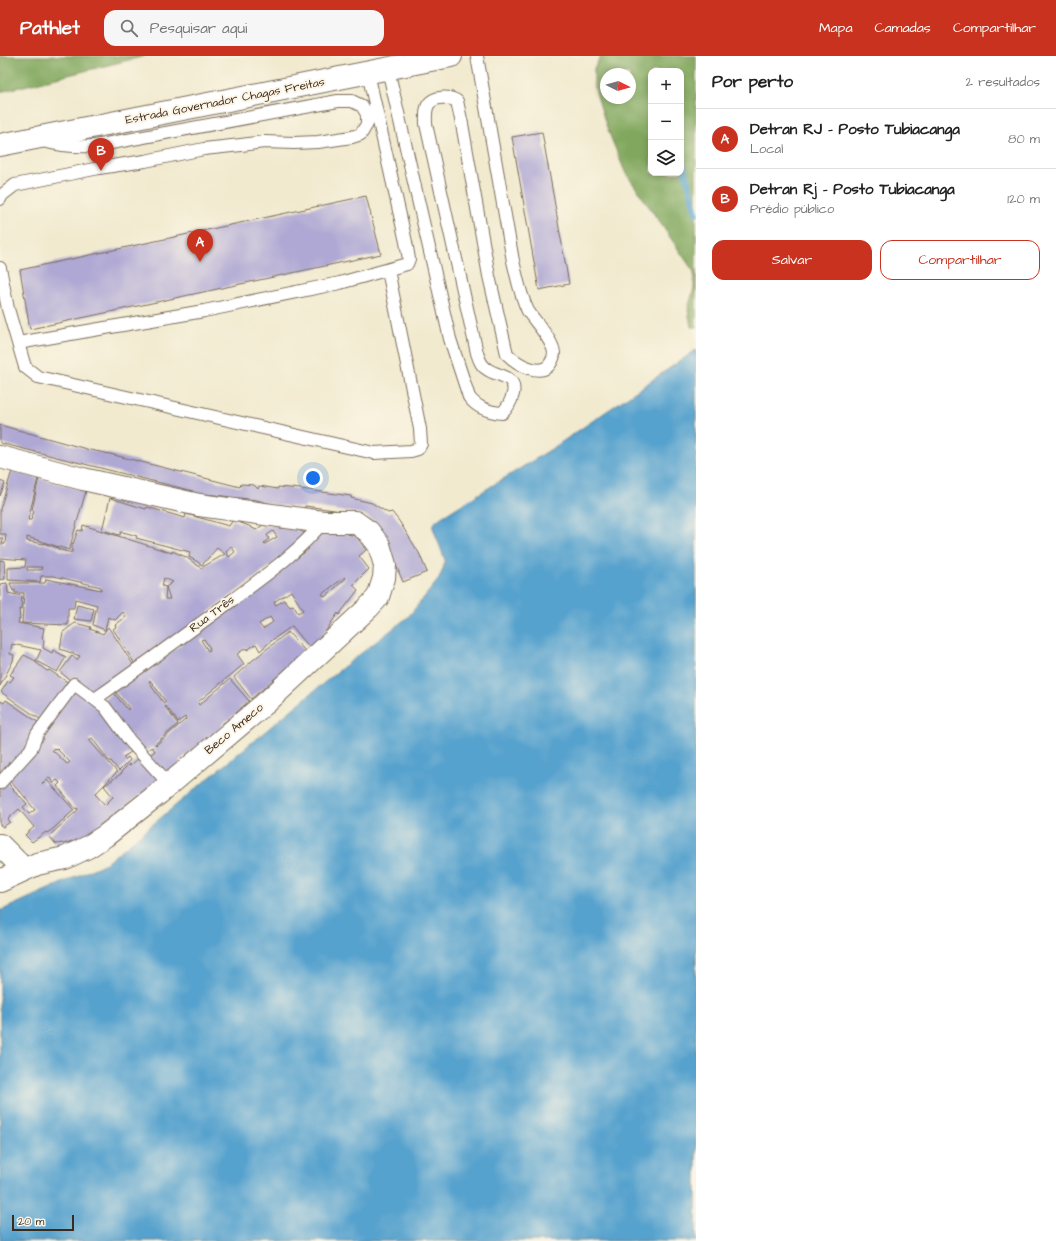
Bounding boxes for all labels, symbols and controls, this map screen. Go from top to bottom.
search box [104,10,384,46]
text: Pathlet [20,15,80,42]
icon: search [118,17,140,39]
text: Pesquisar aqui [150,18,247,39]
text: Mapa [819,18,853,38]
text: Camadas [875,18,931,38]
text: Compartilhar [953,18,1036,38]
north arrow [600,68,636,104]
map controls [648,68,684,176]
button: + [648,68,684,104]
text: Por perto [712,70,793,94]
street label: Estrada Governador Chagas Freitas [124,73,326,130]
text: 2 resultados [966,73,1040,91]
button: − [648,104,684,140]
text: Detran RJ - Posto Tubiacanga [750,119,960,140]
text: A [721,130,729,148]
text: 80 m [1008,130,1040,148]
pin: B [88,138,114,171]
button: layers [648,140,684,176]
text: Local [750,140,783,158]
text: Detran Rj - Posto Tubiacanga [750,179,955,200]
text: B [720,190,730,208]
text: 120 m [1007,190,1040,208]
text: Prédio público [750,200,834,218]
pin: A [187,229,213,262]
button: Salvar [712,240,872,280]
button: Compartilhar [880,240,1040,280]
your location [303,468,323,488]
street label: Rua Três [186,592,238,636]
street label: Beco Ameco [201,699,267,759]
scale bar [12,1213,74,1232]
text: 20 m [18,1214,44,1229]

